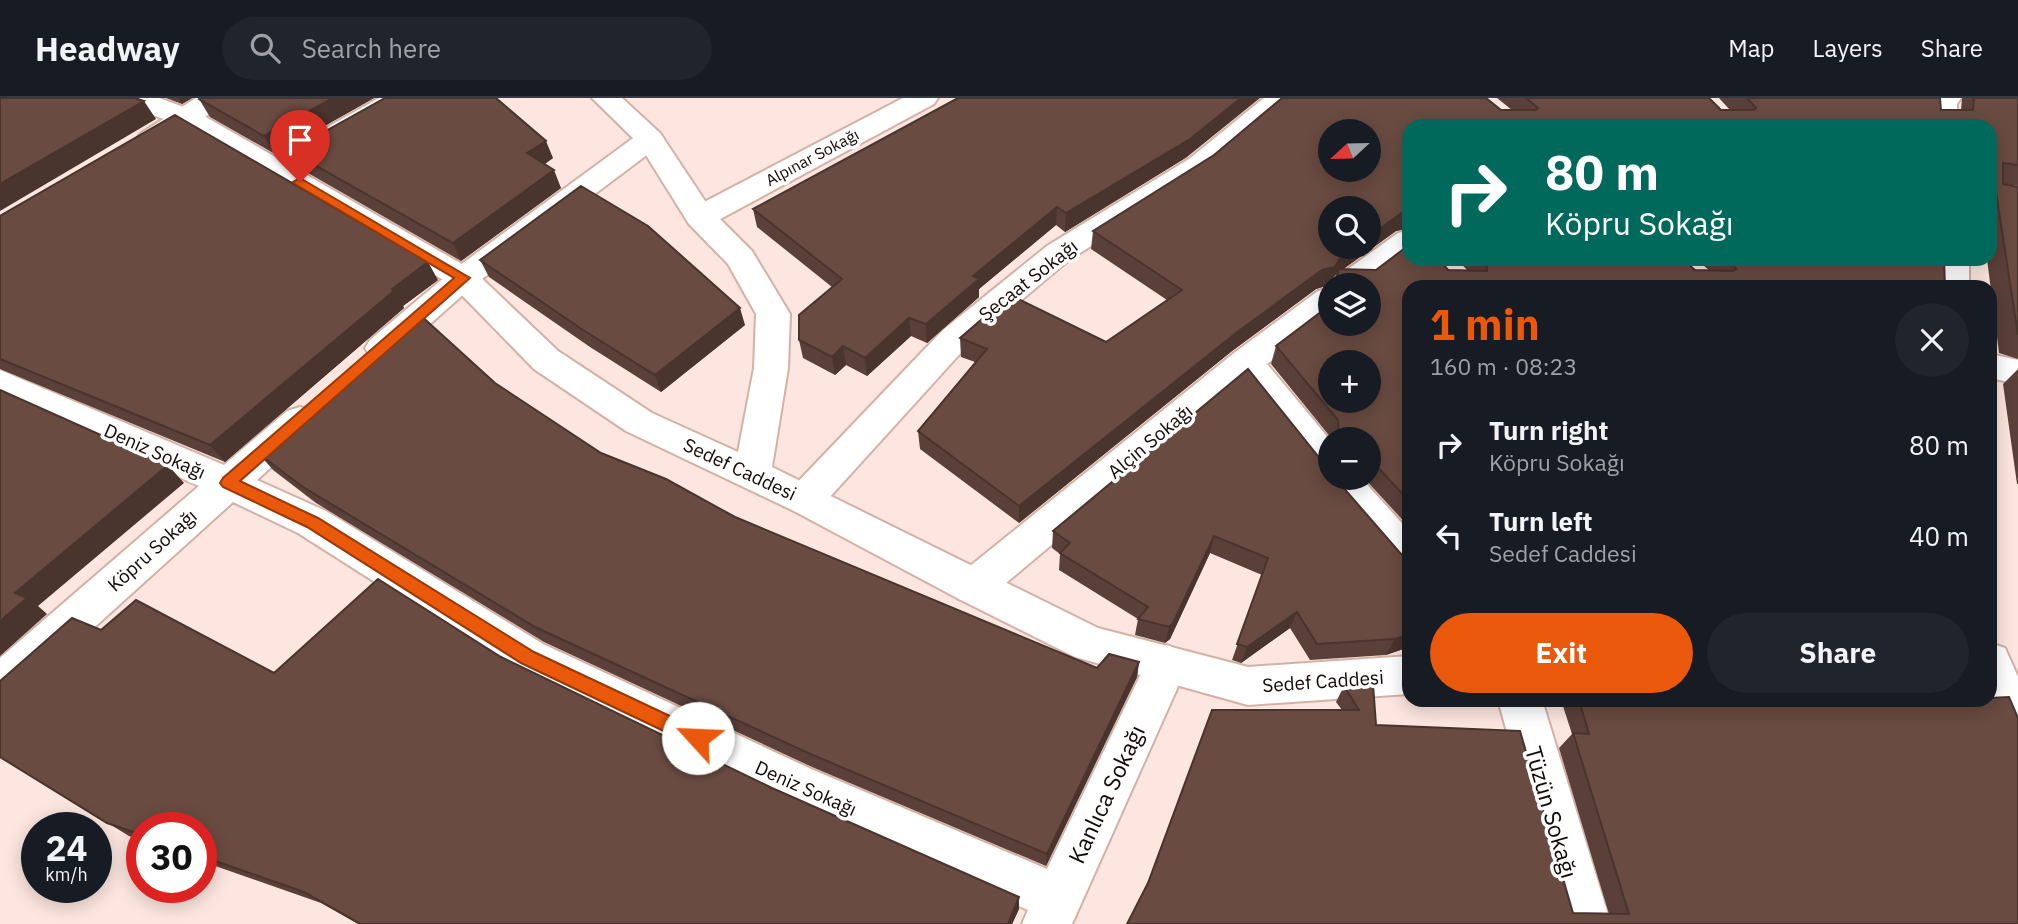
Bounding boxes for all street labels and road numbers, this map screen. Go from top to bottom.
street label: Alpınar Sokağı [762,124,862,190]
street label: Şecaat Sokağı [974,234,1082,326]
street label: Alçin Sokağı [1103,399,1197,483]
street label: Deniz Sokağı [101,418,209,484]
street label: Sedef Caddesi [680,432,800,506]
street label: Köpru Sokağı [102,504,202,596]
street label: Sedef Caddesi [1261,665,1385,697]
street label: Kanlıca Sokağı [1061,720,1151,868]
street label: Tüzün Sokağı [1519,743,1585,881]
street label: Deniz Sokağı [752,755,860,821]

